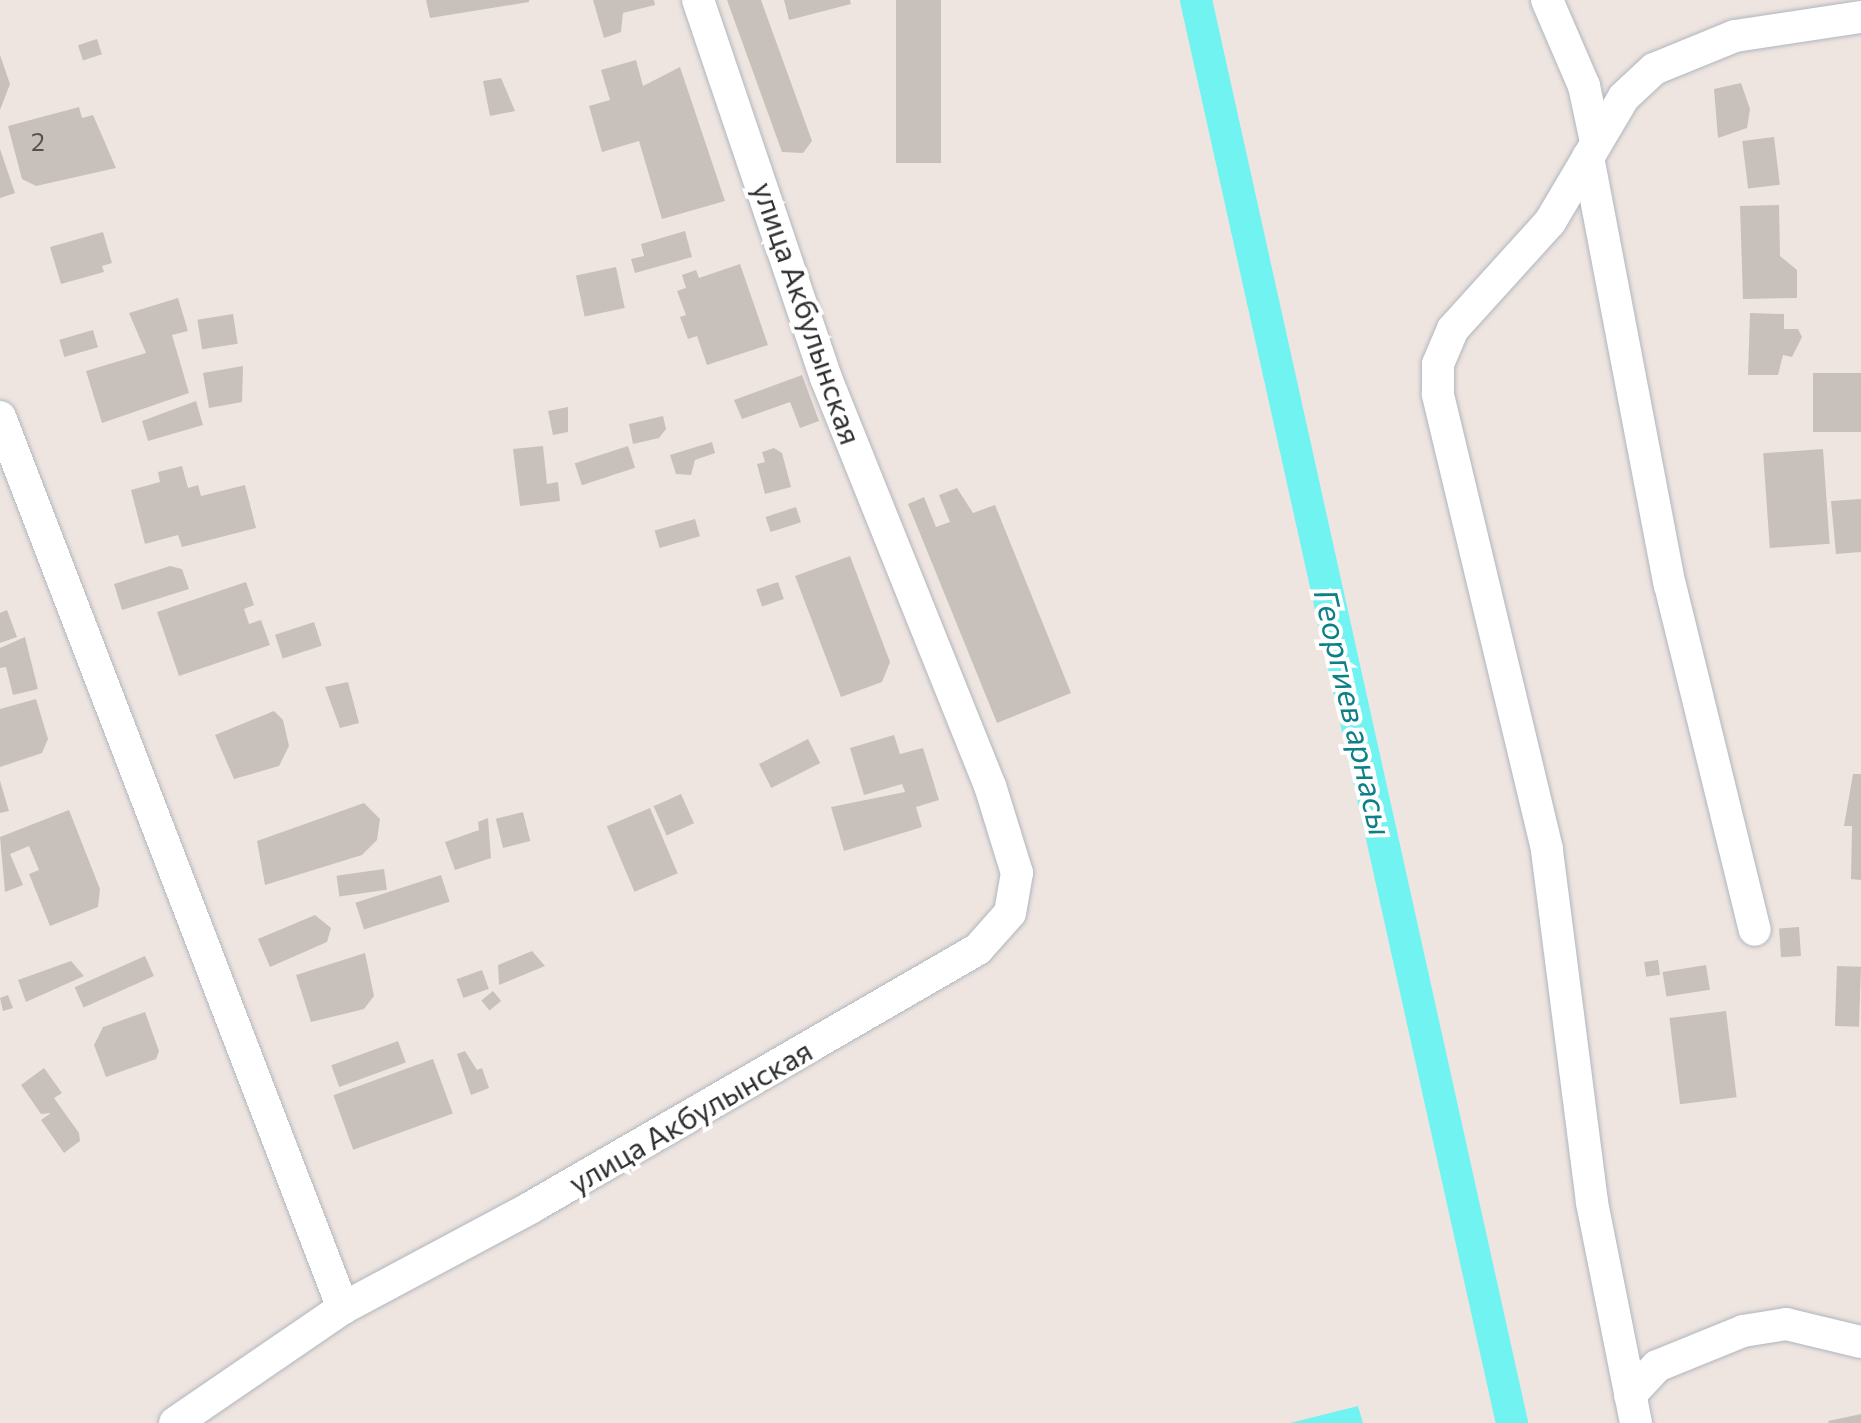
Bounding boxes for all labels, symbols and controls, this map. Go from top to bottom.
house number: 2 [31,126,45,156]
street label: улица Акбулынская [746,177,870,449]
water label: Георгиев арнасы [1307,585,1401,839]
street label: улица Акбулынская [562,1032,818,1200]

